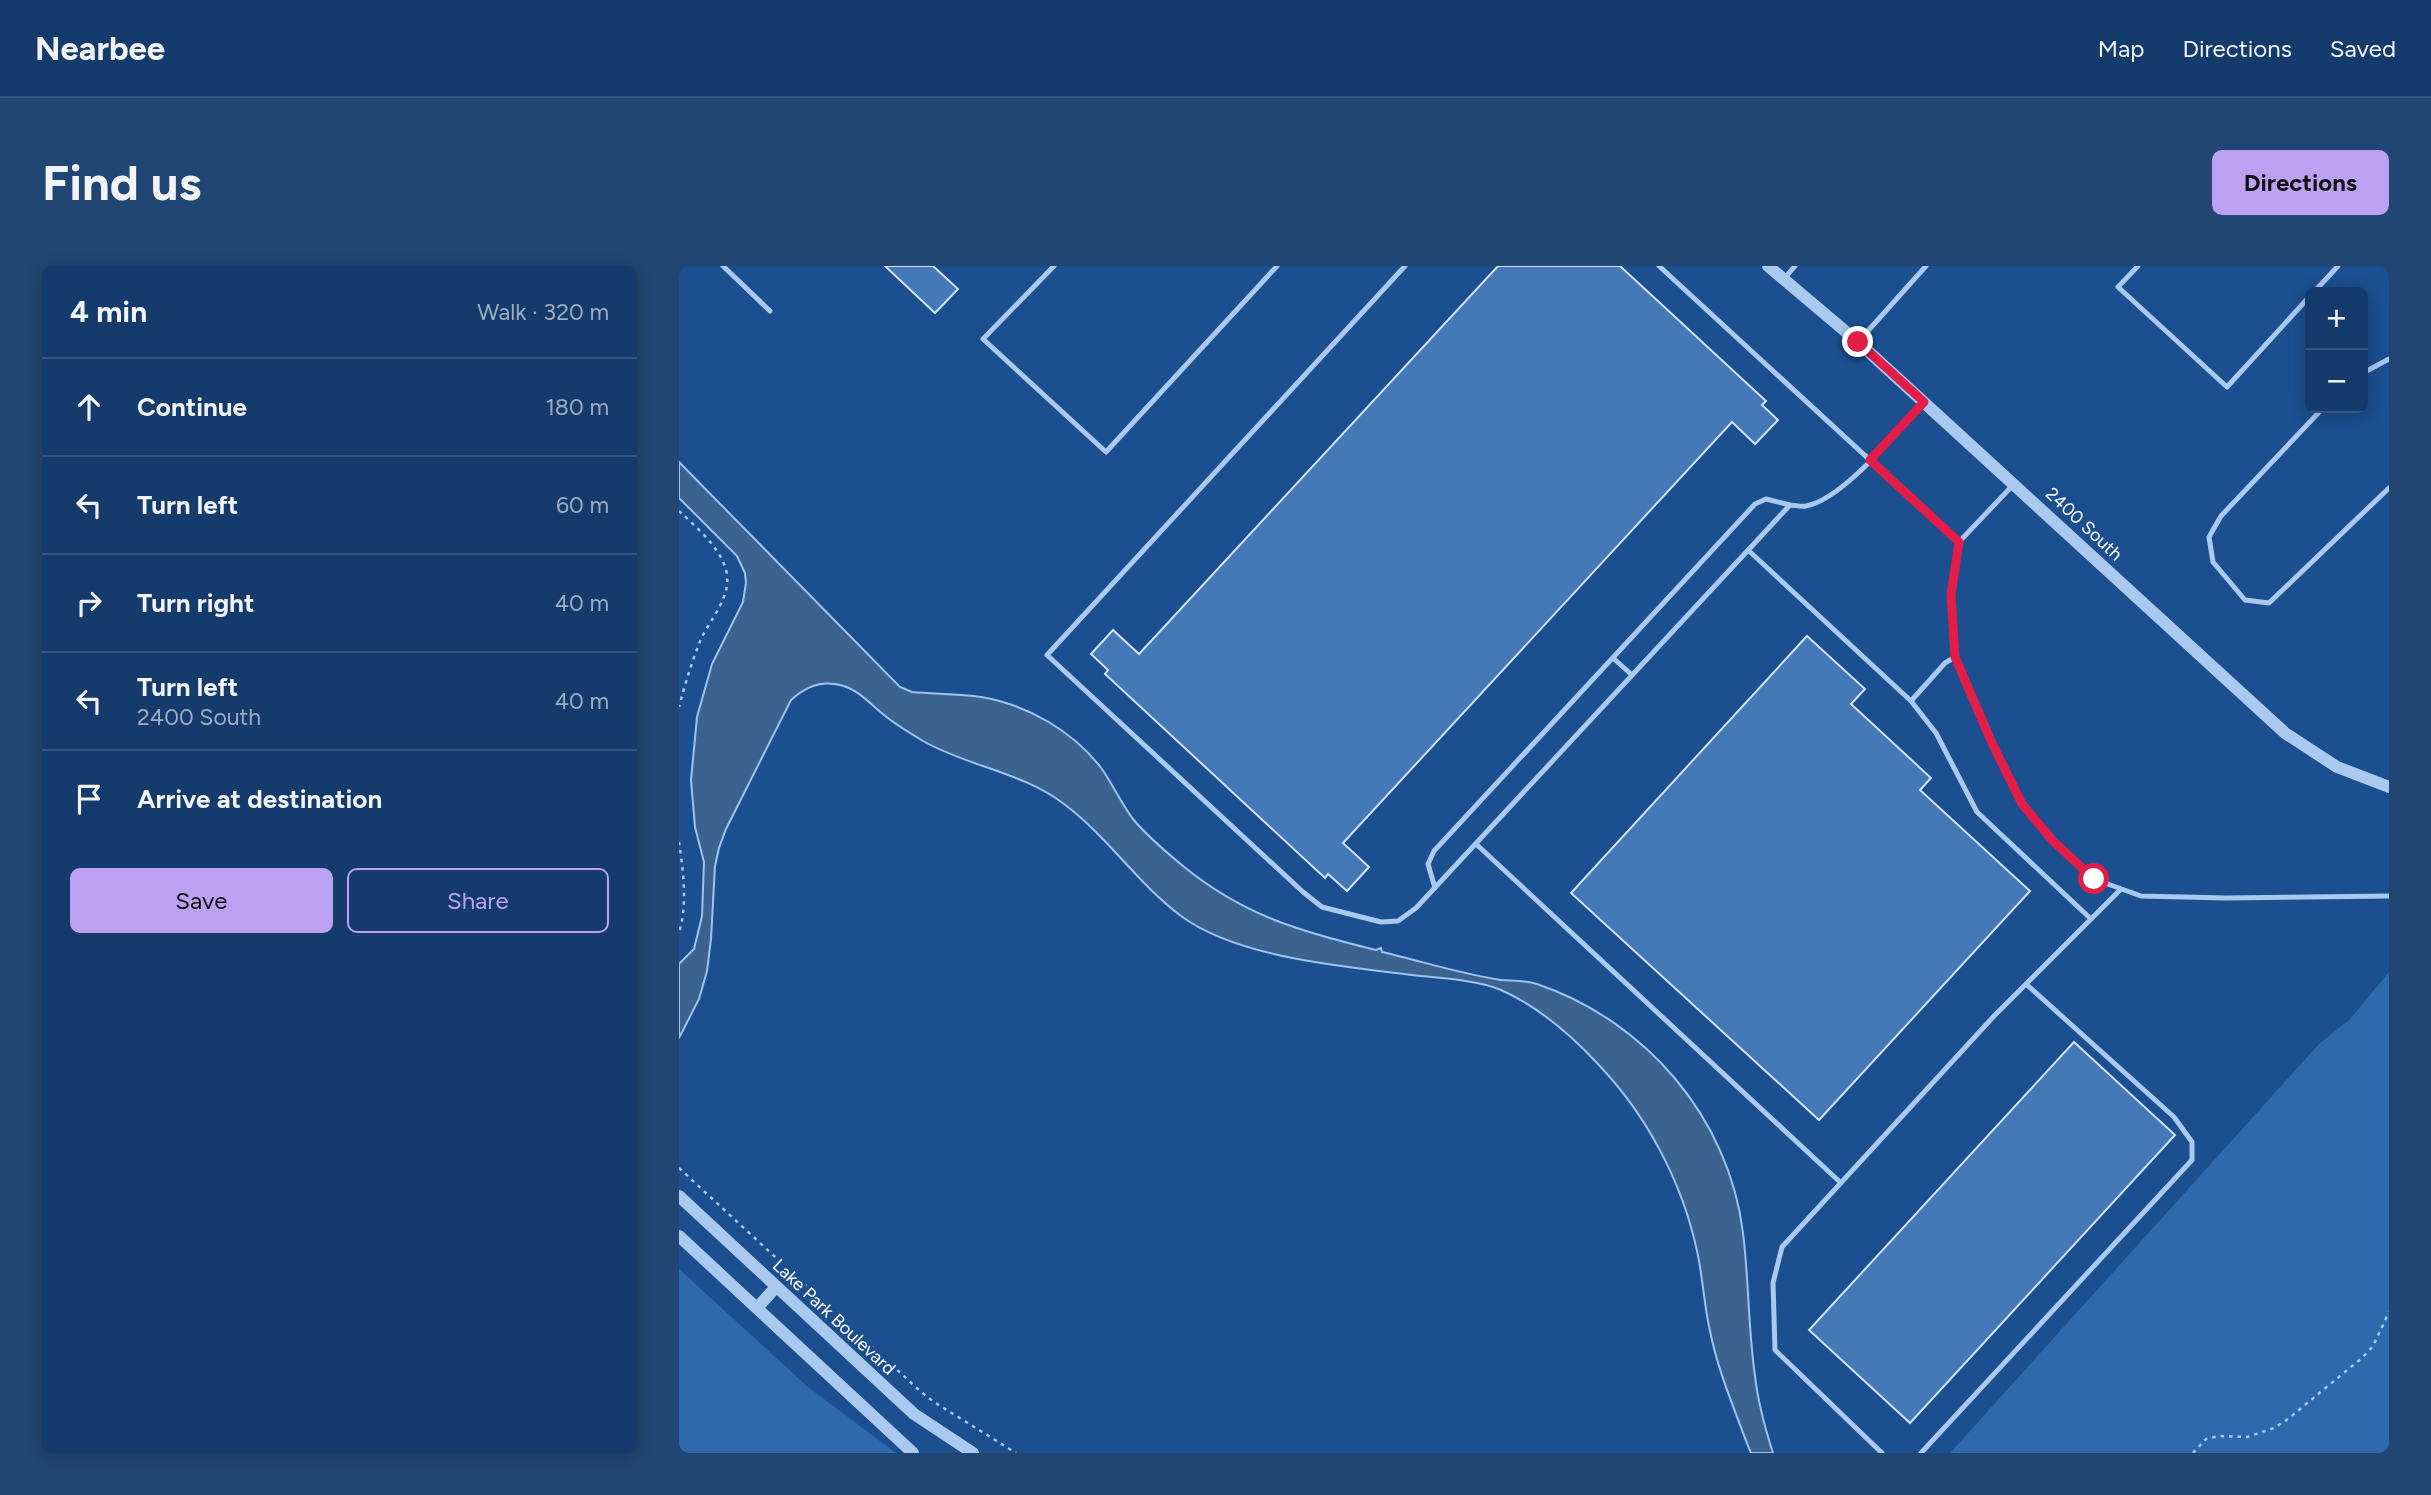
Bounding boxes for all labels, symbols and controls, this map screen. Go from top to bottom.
text: Nearbee [35,29,165,68]
text: Map [2098,34,2144,63]
text: Directions [2182,34,2292,63]
text: Saved [2330,34,2396,63]
button: Directions [2212,150,2389,215]
text: Find us [42,153,201,212]
map controls [2305,287,2368,413]
button: + [2305,287,2368,350]
text: 4 min [70,293,147,330]
text: Walk · 320 m [477,298,609,326]
route end [1842,326,1873,357]
button: − [2305,350,2368,413]
icon: ahead [70,388,108,426]
text: Continue [137,391,247,423]
text: 180 m [545,393,609,421]
street label: 2400 South [2041,483,2127,565]
icon: left [70,486,108,524]
text: Turn left [137,489,238,521]
text: 60 m [556,491,609,519]
icon: right [70,584,108,622]
text: Turn right [137,587,254,619]
text: 40 m [555,589,609,617]
text: Turn left [137,671,238,703]
icon: left [70,682,108,720]
text: 40 m [555,687,609,715]
text: 2400 South [137,703,261,731]
icon: arrive [70,780,108,818]
text: Arrive at destination [137,783,382,815]
route start [2078,863,2109,894]
button: Save [70,868,333,933]
button: Share [347,868,609,933]
street label: Lake Park Boulevard [768,1254,900,1380]

